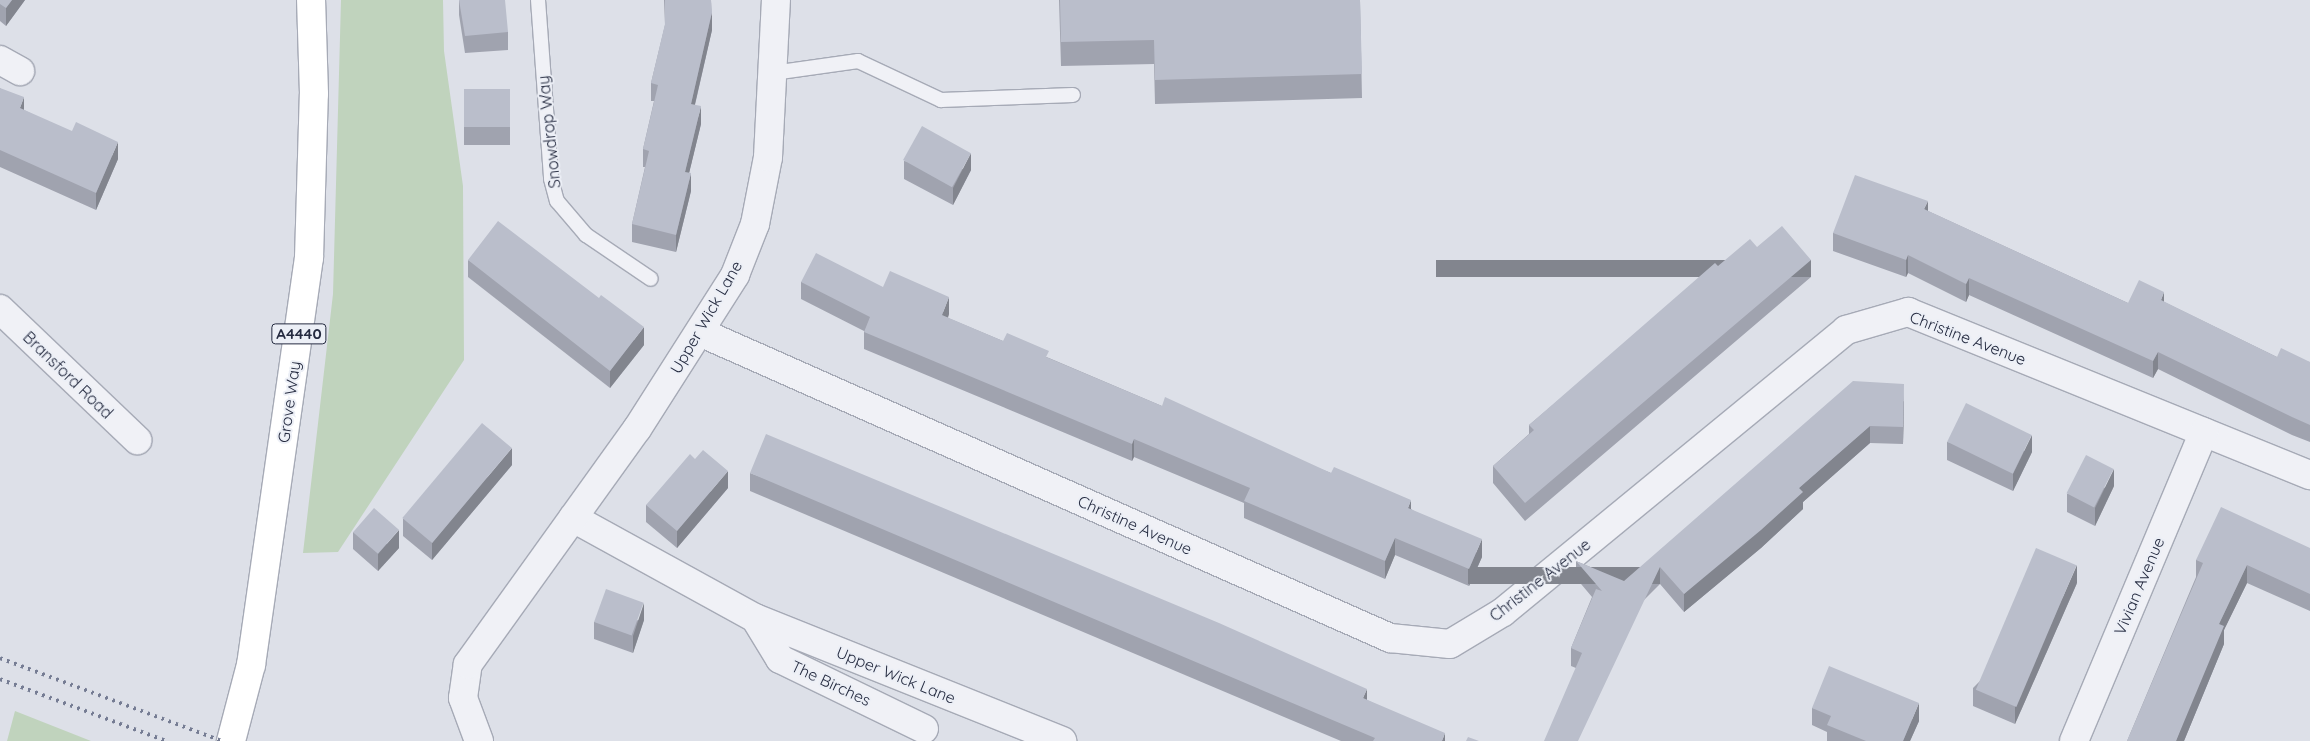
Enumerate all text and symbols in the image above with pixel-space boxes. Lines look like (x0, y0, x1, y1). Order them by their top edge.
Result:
street label: Snowdrop Way (534, 75, 564, 189)
street label: Upper Wick Lane (666, 257, 746, 377)
street label: Christine Avenue (1907, 307, 2029, 369)
road number: A4440 (270, 322, 328, 346)
street label: Bransford Road (19, 327, 117, 423)
street label: Grove Way (274, 360, 304, 444)
street label: Christine Avenue (1075, 491, 1195, 559)
street label: Vivian Avenue (2110, 534, 2168, 638)
street label: Christine Avenue (1486, 535, 1594, 625)
street label: Upper Wick Lane (834, 642, 958, 708)
street label: The Birches (788, 656, 874, 710)

